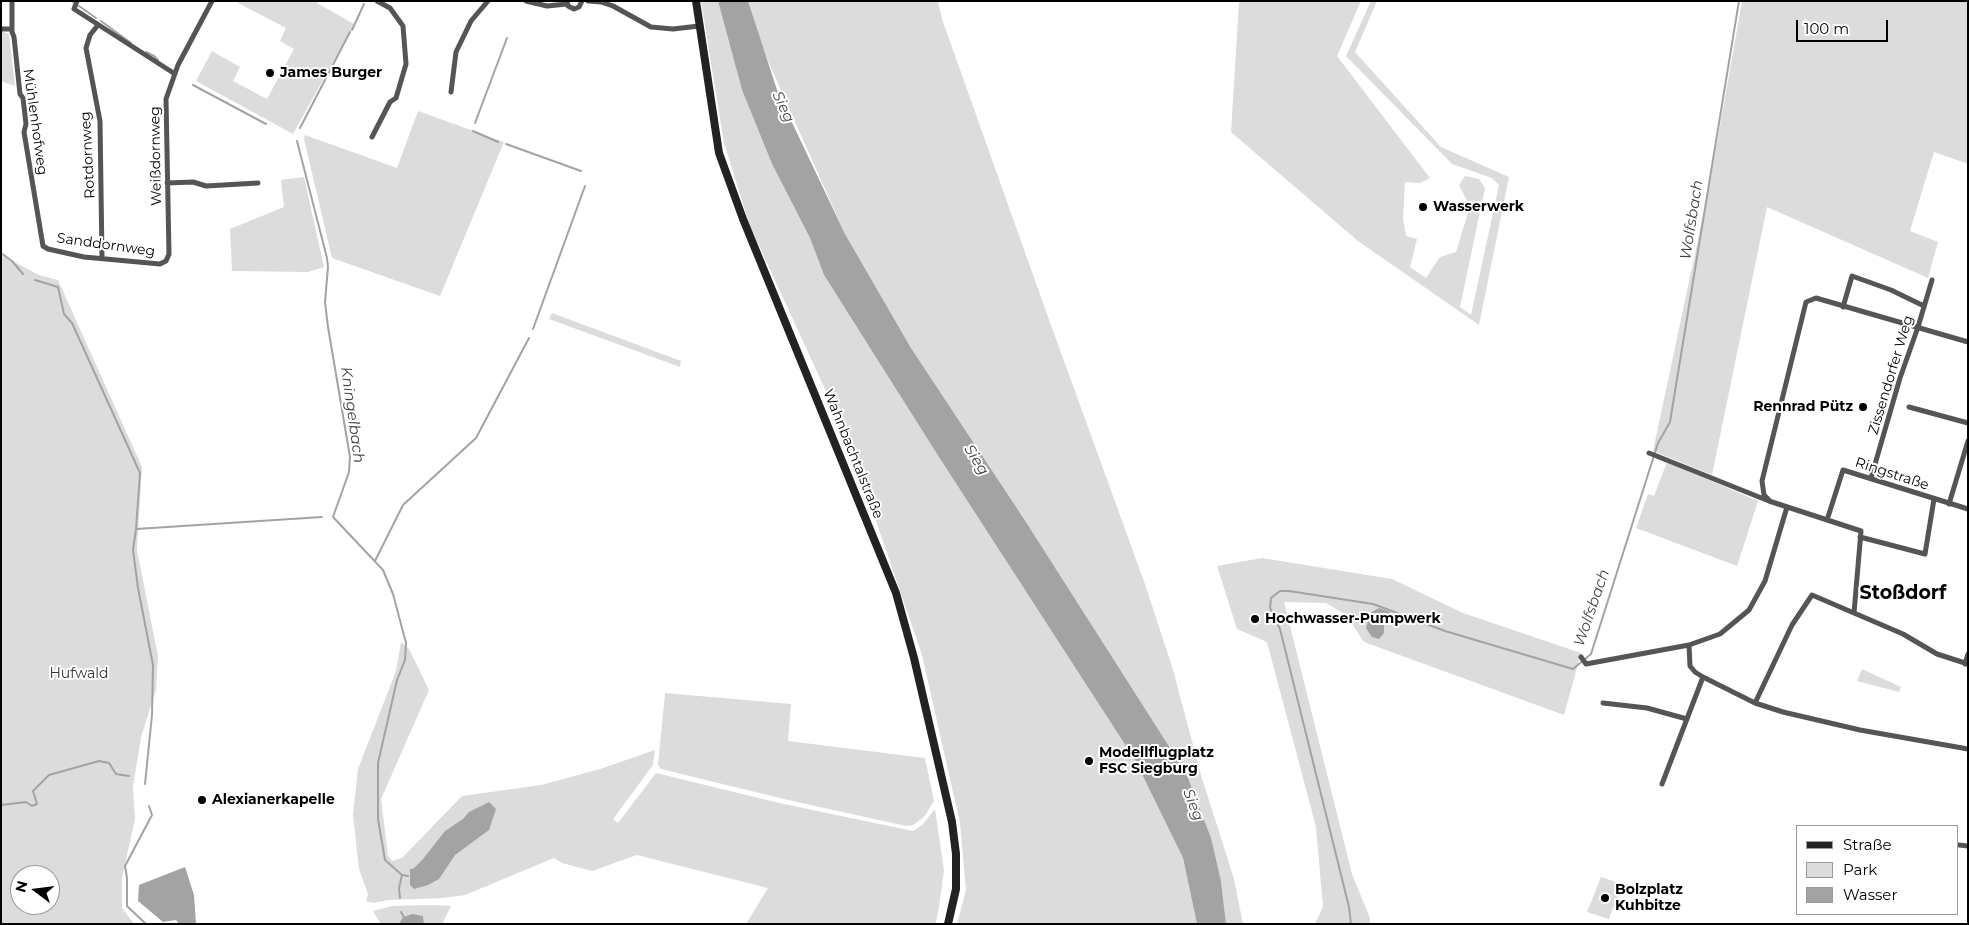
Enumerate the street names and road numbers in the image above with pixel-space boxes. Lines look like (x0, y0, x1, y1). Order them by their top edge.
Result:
street label: Mühlenhofweg (19, 68, 51, 176)
street label: Weißdornweg (147, 106, 165, 206)
street label: Rotdornweg (77, 111, 99, 199)
street label: Sanddornweg (56, 230, 156, 260)
street label: Zissendorfer Weg (1865, 313, 1917, 437)
street label: Wahnbachtalstraße (819, 387, 887, 521)
street label: Ringstraße (1853, 454, 1931, 494)

